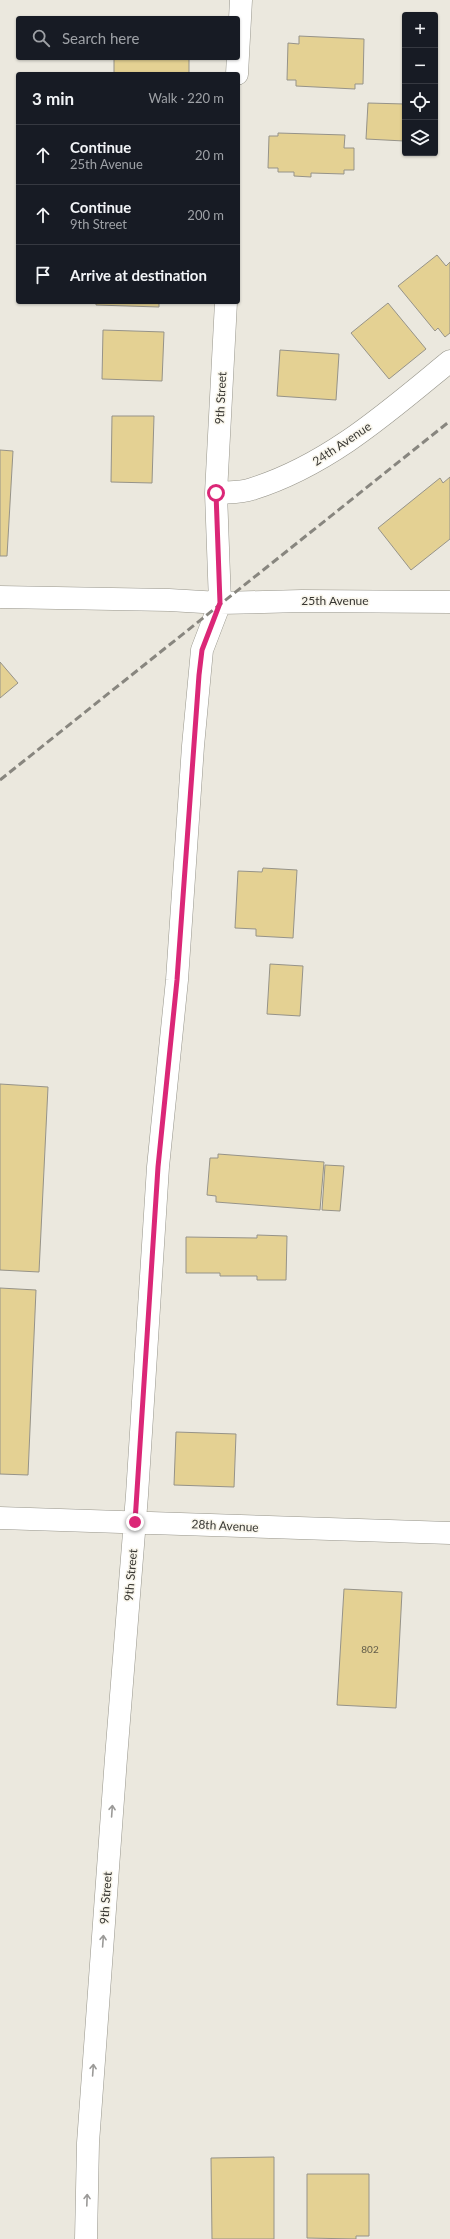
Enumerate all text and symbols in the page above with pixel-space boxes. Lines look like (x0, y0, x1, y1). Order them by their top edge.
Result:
map controls (402, 12, 438, 156)
button: + (402, 12, 438, 48)
search box (16, 16, 240, 60)
icon: search (30, 27, 52, 49)
text: Search here (62, 29, 139, 47)
button: − (402, 48, 438, 84)
button: locate (402, 84, 438, 120)
text: 3 min (32, 88, 74, 109)
text: Walk · 220 m (148, 90, 224, 106)
button: layers (402, 120, 438, 156)
text: Continue (70, 138, 131, 156)
icon: ahead (32, 144, 54, 166)
text: 20 m (195, 147, 224, 163)
text: 25th Avenue (70, 156, 143, 172)
text: Continue (70, 198, 131, 216)
icon: ahead (32, 204, 54, 226)
text: 200 m (187, 207, 224, 223)
text: 9th Street (70, 216, 127, 232)
icon: arrive (32, 264, 54, 286)
text: Arrive at destination (70, 266, 207, 284)
street label: 9th Street (212, 371, 229, 425)
street label: 24th Avenue (310, 419, 374, 469)
route start (207, 484, 225, 502)
street label: 25th Avenue (301, 593, 369, 608)
route end (126, 1513, 144, 1531)
street label: 28th Avenue (191, 1516, 259, 1535)
street label: 9th Street (121, 1547, 140, 1602)
house number: 802 (361, 1643, 379, 1655)
one-way arrow (108, 1805, 115, 1818)
street label: 9th Street (96, 1871, 115, 1925)
one-way arrow (99, 1935, 106, 1948)
one-way arrow (90, 2064, 97, 2077)
one-way arrow (83, 2194, 90, 2207)

